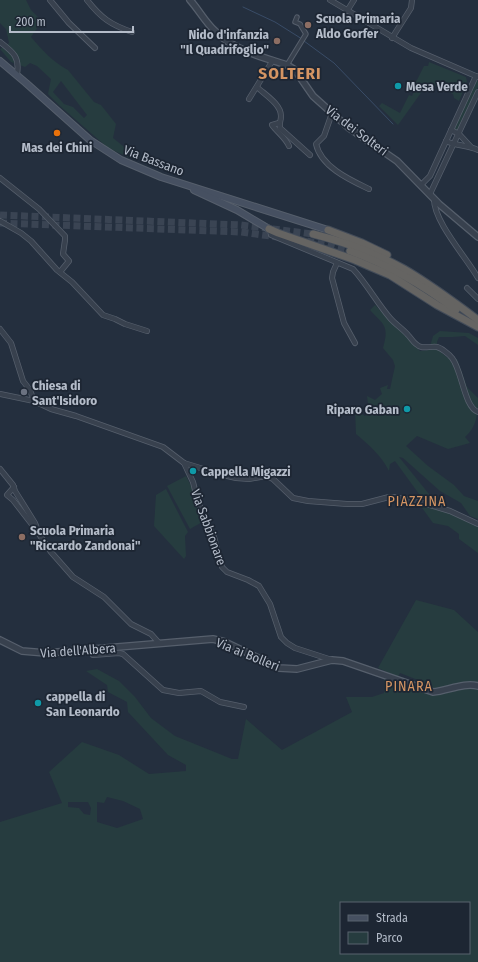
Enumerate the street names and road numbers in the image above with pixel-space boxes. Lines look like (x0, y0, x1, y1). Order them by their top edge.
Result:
street label: Via dei Solteri (323, 102, 391, 159)
street label: Via Bassano (121, 142, 186, 179)
street label: Via Sabbionare (188, 487, 229, 567)
street label: Via ai Bolleri (214, 635, 282, 674)
street label: Via dell'Albera (40, 640, 116, 661)

